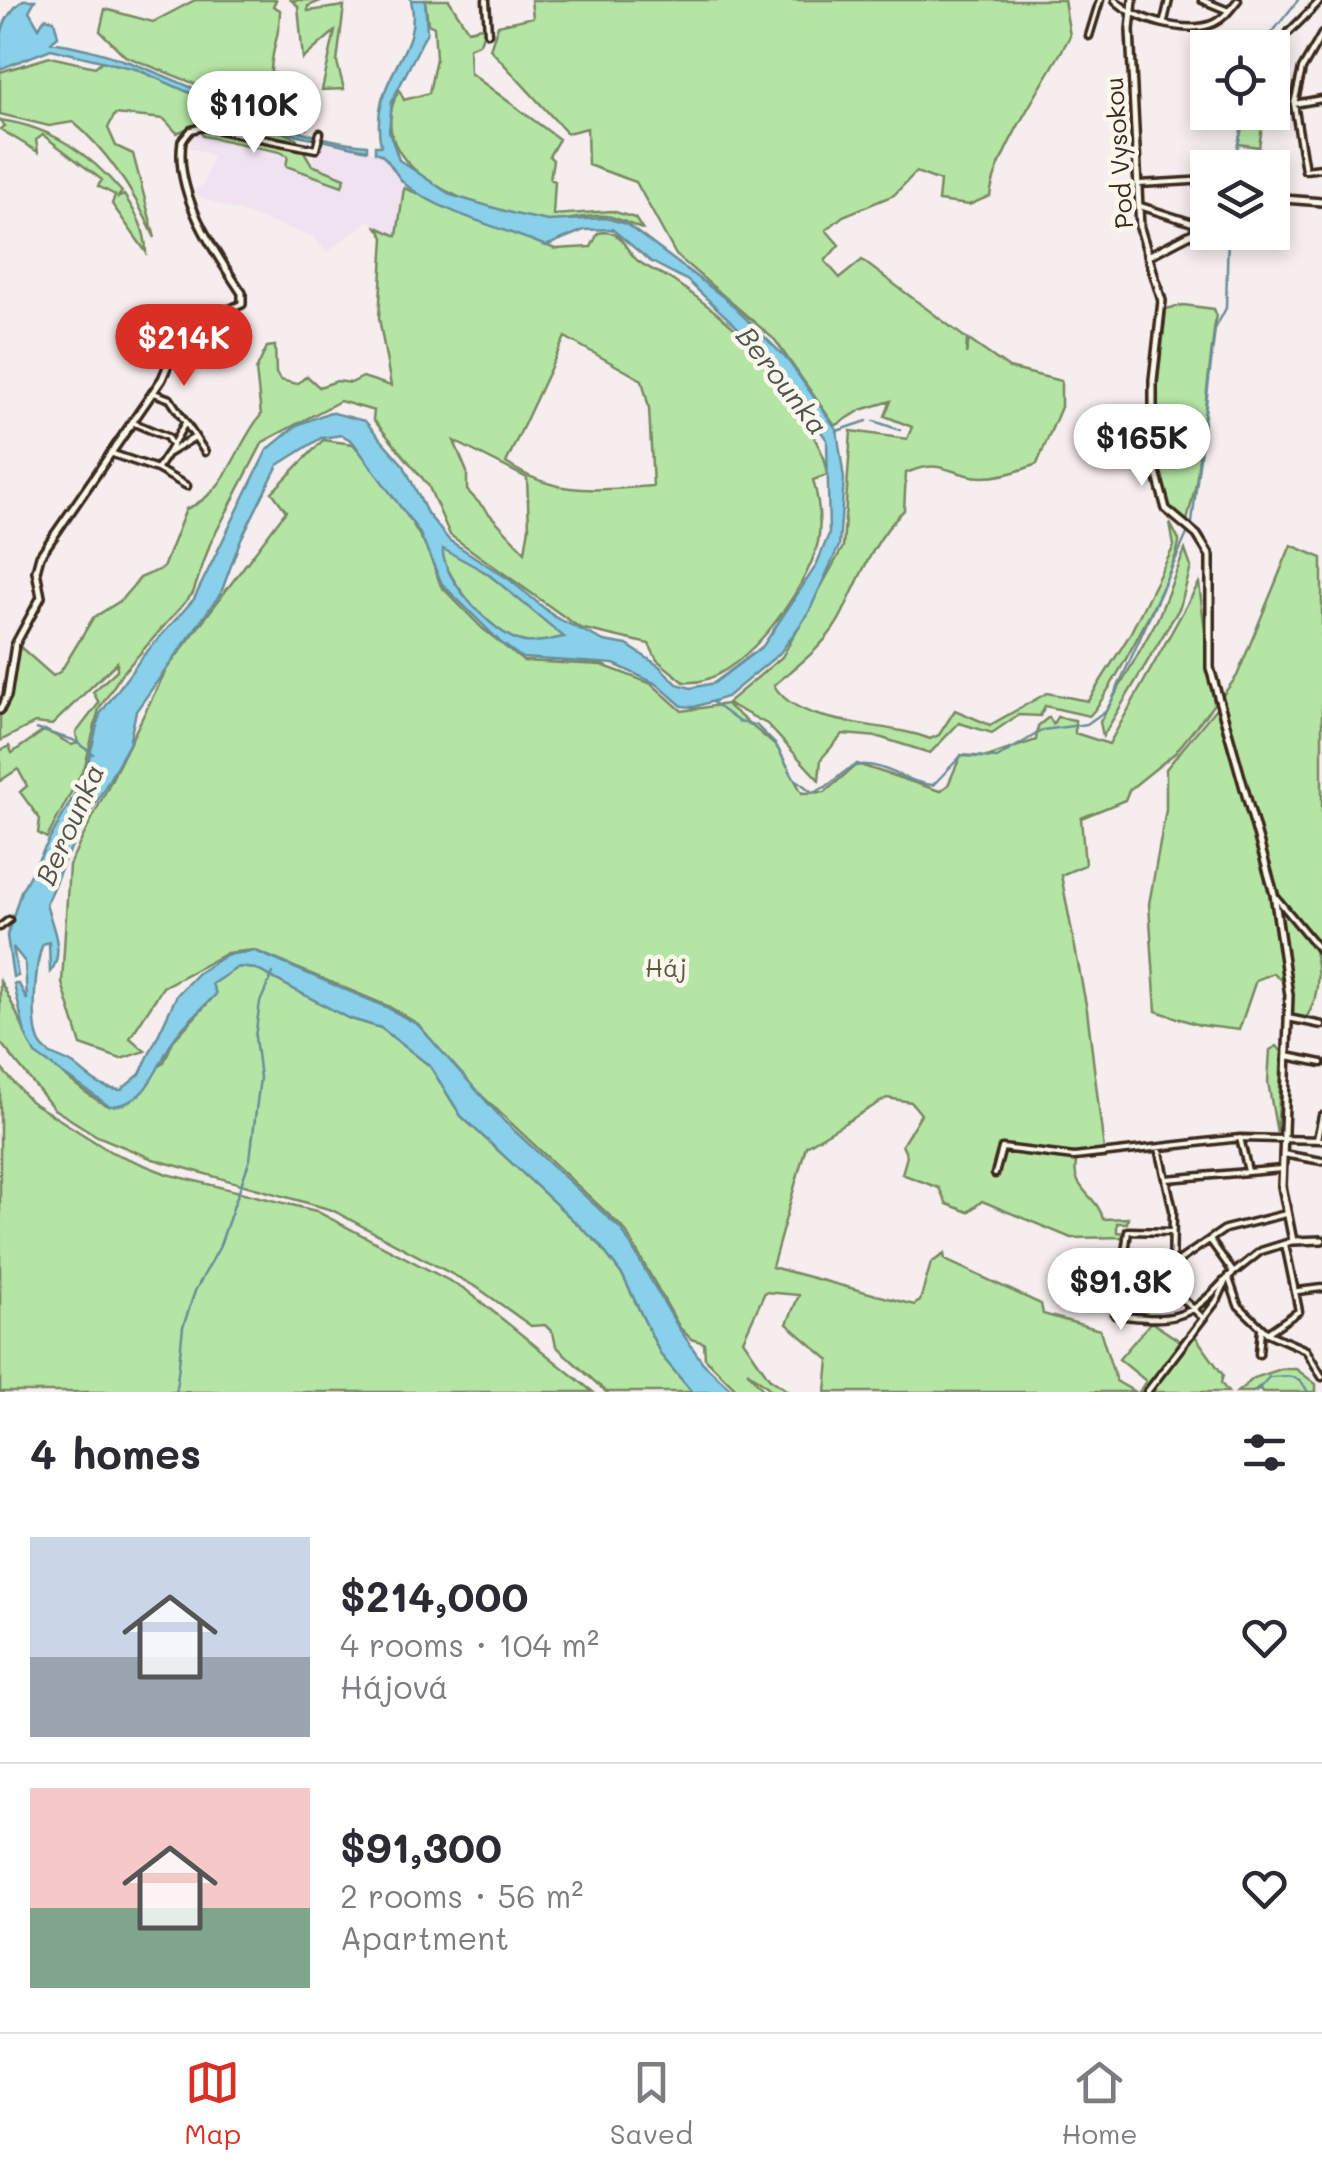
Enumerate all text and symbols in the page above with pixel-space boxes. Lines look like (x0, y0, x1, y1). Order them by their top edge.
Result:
map controls (1190, 30, 1290, 250)
button: locate (1190, 30, 1290, 130)
pin: $110K (184, 71, 324, 156)
street label: Pod Vysokou (1097, 76, 1140, 230)
text: $110K (209, 82, 299, 124)
button: layers (1190, 150, 1290, 250)
pin: $214K (114, 304, 254, 389)
text: $214K (137, 315, 231, 357)
water label: Berounka (729, 318, 837, 442)
pin: $165K (1072, 404, 1212, 489)
text: $165K (1095, 415, 1189, 457)
water label: Berounka (26, 758, 112, 890)
park label: Háj (645, 951, 687, 983)
pin: $91.3K (1040, 1248, 1202, 1333)
text: $91.3K (1069, 1259, 1173, 1301)
text: 4 homes (30, 1425, 201, 1480)
icon: filters (1237, 1425, 1292, 1480)
text: $214,000 (340, 1568, 529, 1623)
icon: home (110, 1577, 230, 1697)
icon: heart (1237, 1610, 1292, 1665)
text: 4 rooms · 104 m² (340, 1623, 599, 1665)
text: Hájová (340, 1665, 448, 1707)
text: $91,300 (340, 1819, 502, 1874)
icon: home (110, 1828, 230, 1948)
icon: heart (1237, 1861, 1292, 1916)
text: 2 rooms · 56 m² (340, 1874, 583, 1916)
text: Apartment (340, 1916, 509, 1958)
tab: Map (184, 2055, 241, 2151)
tab: Saved (610, 2055, 693, 2151)
tab: Home (1061, 2055, 1138, 2151)

